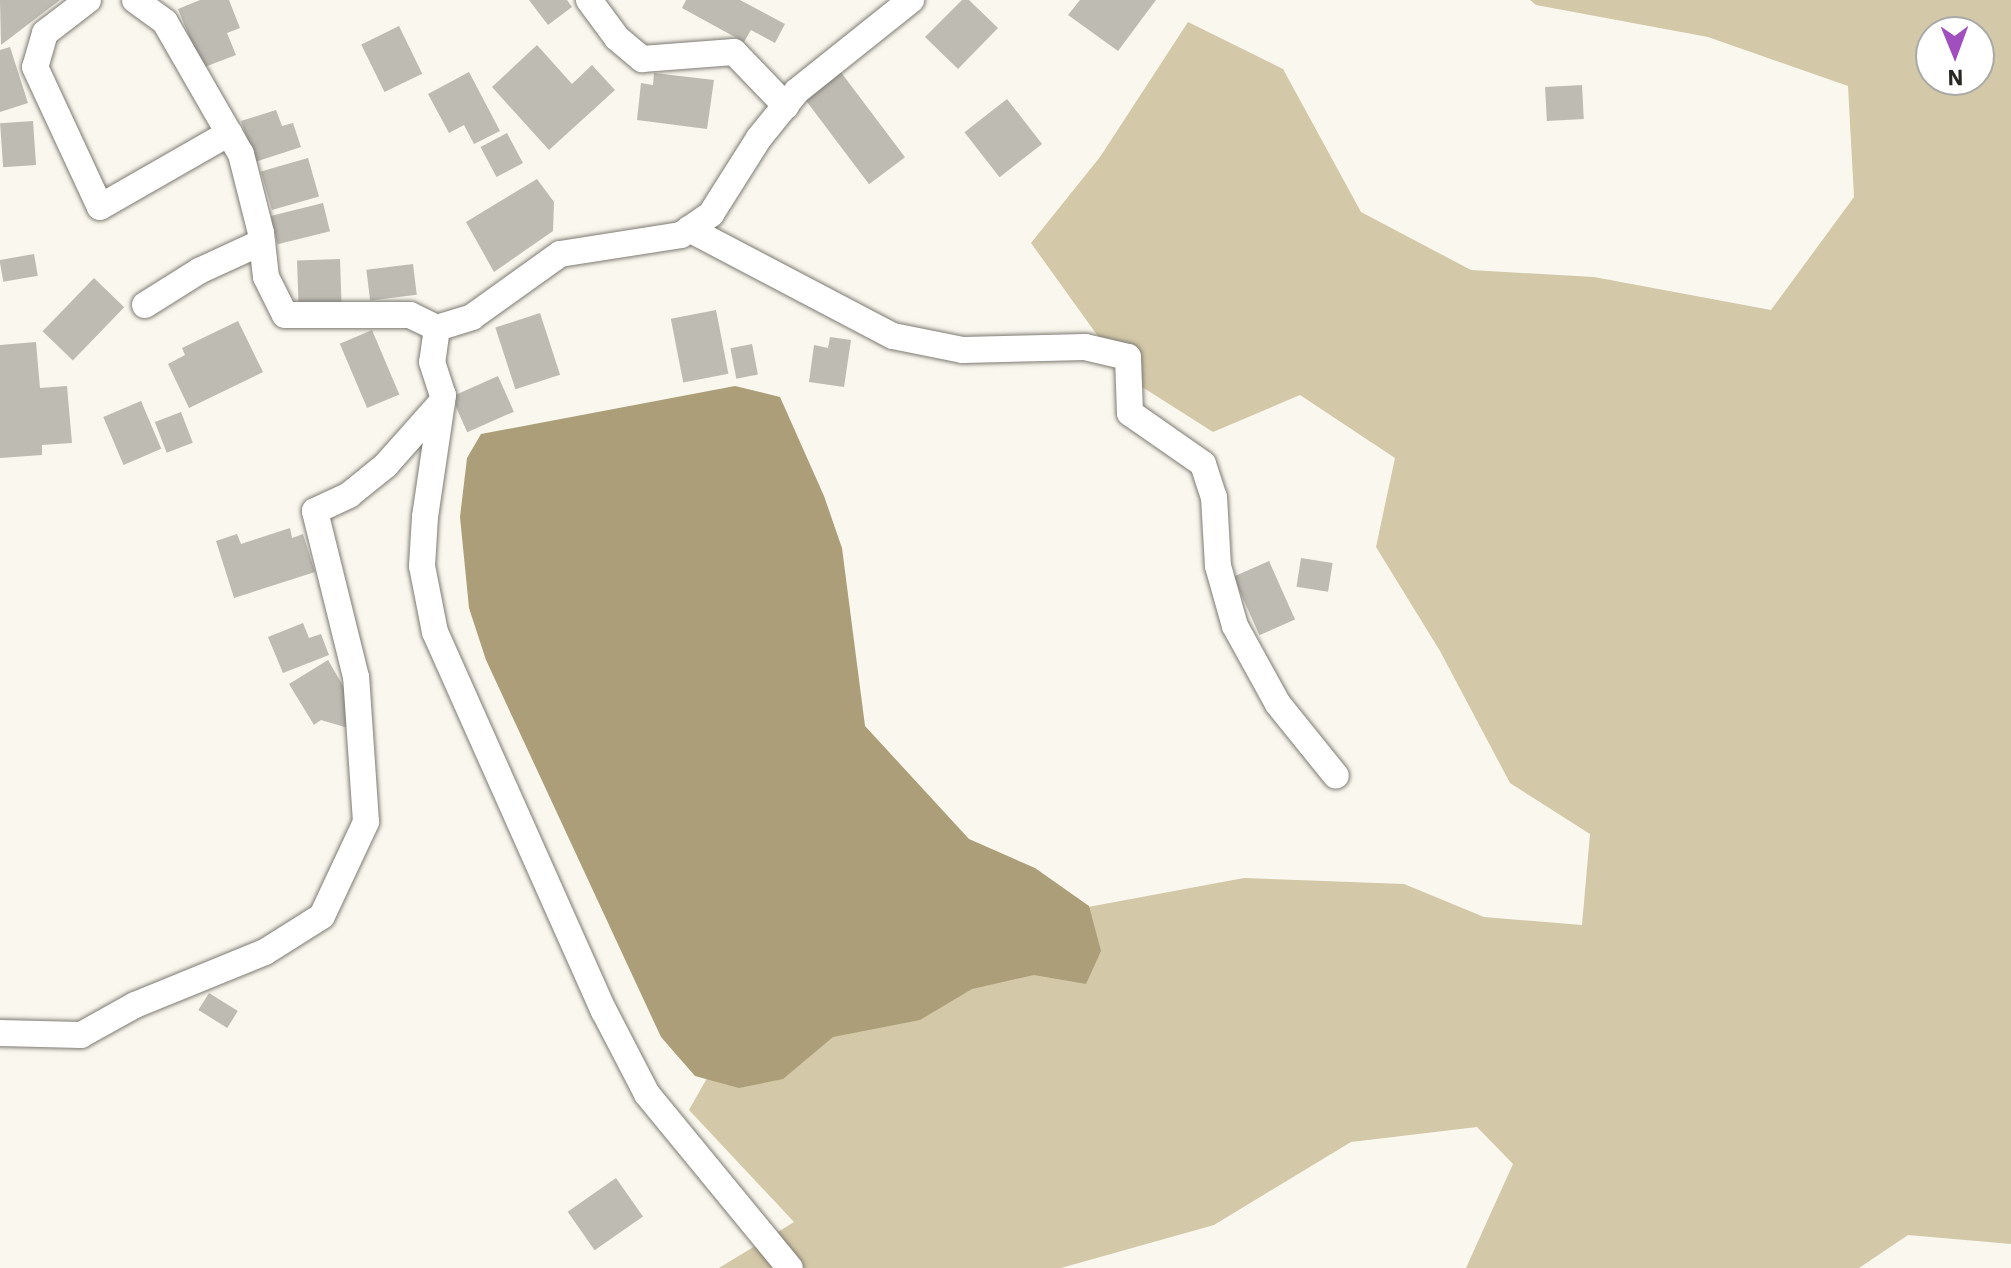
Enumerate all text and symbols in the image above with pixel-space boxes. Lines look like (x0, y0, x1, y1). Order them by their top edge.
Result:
north arrow (1915, 16, 1995, 96)
text: N (1947, 64, 1964, 93)

